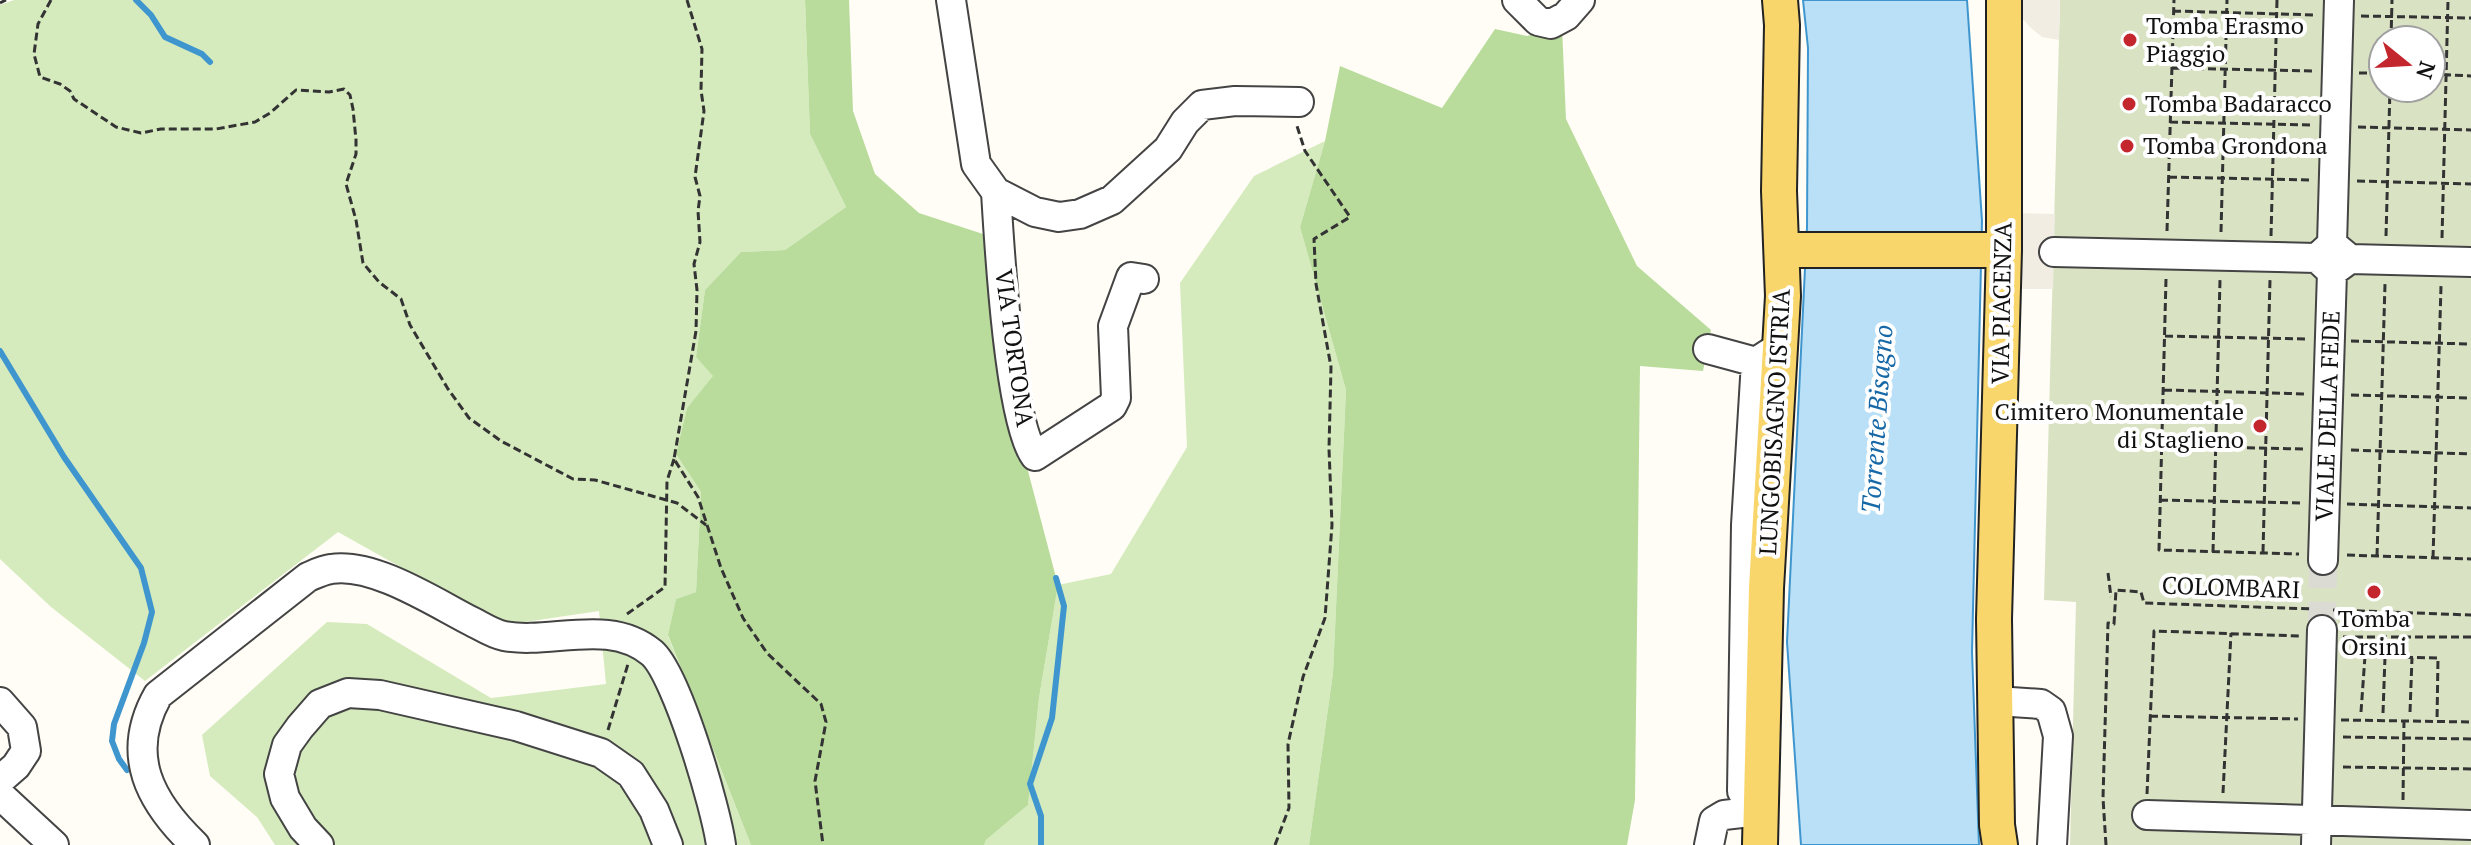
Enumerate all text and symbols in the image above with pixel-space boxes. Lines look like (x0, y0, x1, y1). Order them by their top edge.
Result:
place label: Tomba Erasmo Piaggio (2146, 9, 2304, 69)
north arrow (2367, 24, 2447, 104)
marker: Tomba Erasmo Piaggio (2121, 31, 2139, 49)
text: N (2410, 58, 2443, 83)
place label: Tomba Badaracco (2145, 87, 2332, 119)
marker: Tomba Badaracco (2120, 95, 2138, 113)
place label: Tomba Grondona (2143, 129, 2328, 161)
marker: Tomba Grondona (2118, 137, 2136, 155)
street label: VIA PIACENZA (1984, 221, 2018, 384)
street label: VIA TORTONA (988, 267, 1042, 429)
street label: LUNGOBISAGNO ISTRIA (1751, 288, 1797, 556)
street label: VIALE DELLA FEDE (2307, 310, 2347, 522)
water label: Torrente Bisagno (1852, 323, 1900, 515)
place label: Cimitero Monumentale di Staglieno (1995, 395, 2244, 455)
marker: Cimitero Monumentale di Staglieno (2251, 417, 2269, 435)
street label: COLOMBARI (2161, 569, 2301, 605)
marker: Tomba Orsini (2365, 583, 2383, 601)
place label: Tomba Orsini (2338, 602, 2410, 662)

